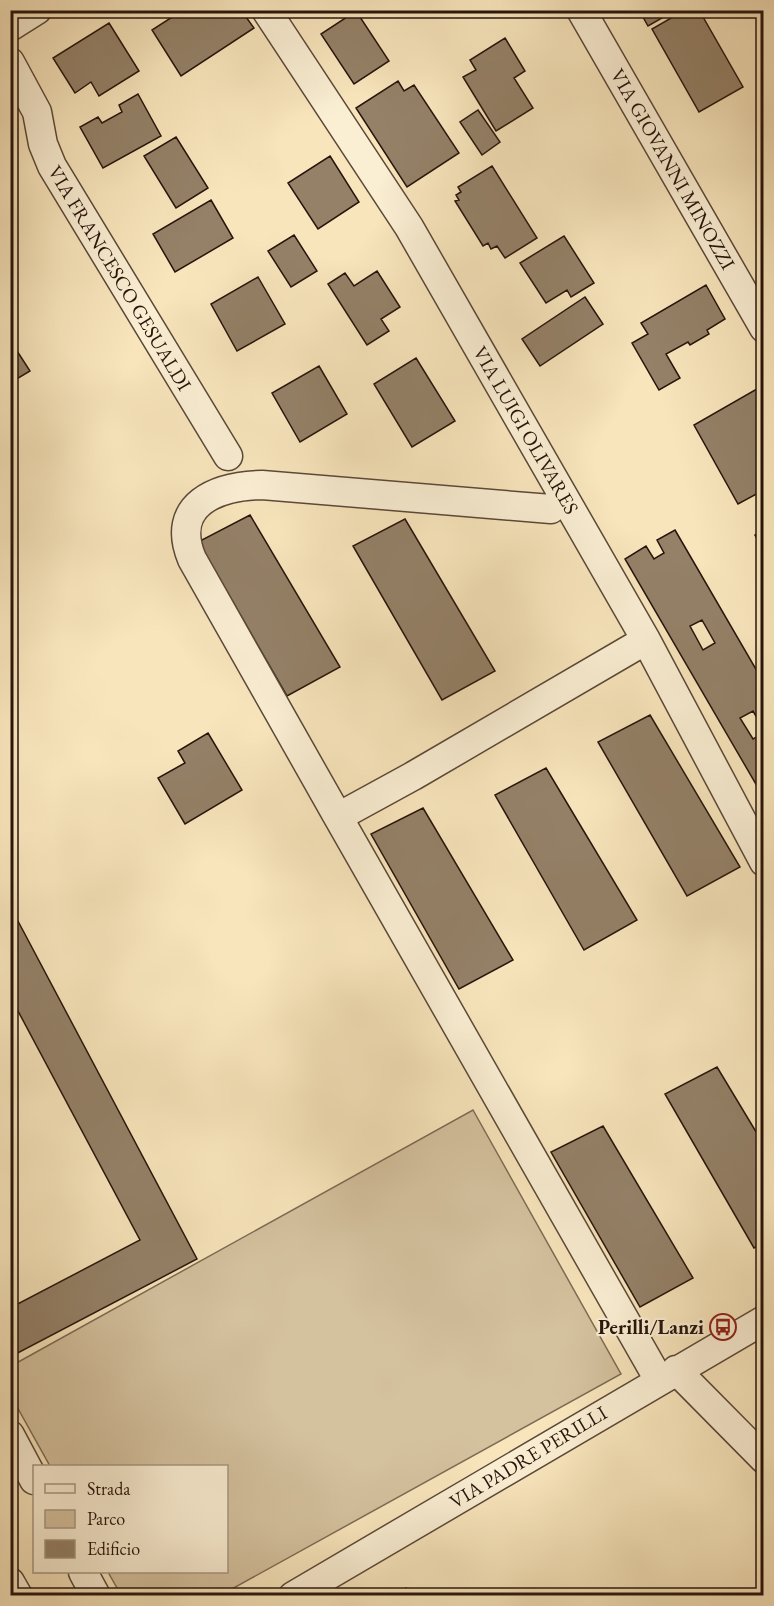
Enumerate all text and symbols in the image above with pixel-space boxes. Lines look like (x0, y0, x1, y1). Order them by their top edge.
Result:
street label: VIA GIOVANNI MINOZZI (605, 64, 741, 274)
street label: VIA FRANCESCO GESUALDI (42, 160, 198, 396)
street label: VIA LUIGI OLIVARES (467, 341, 585, 519)
bus stop icon: Perilli/Lanzi (708, 1312, 738, 1342)
place label: Perilli/Lanzi (598, 1314, 704, 1340)
street label: VIA PADRE PERILLI (444, 1400, 612, 1514)
legend (33, 1465, 228, 1573)
text: Strada (87, 1477, 131, 1500)
text: Parco (87, 1507, 125, 1530)
text: Edificio (87, 1537, 140, 1560)

